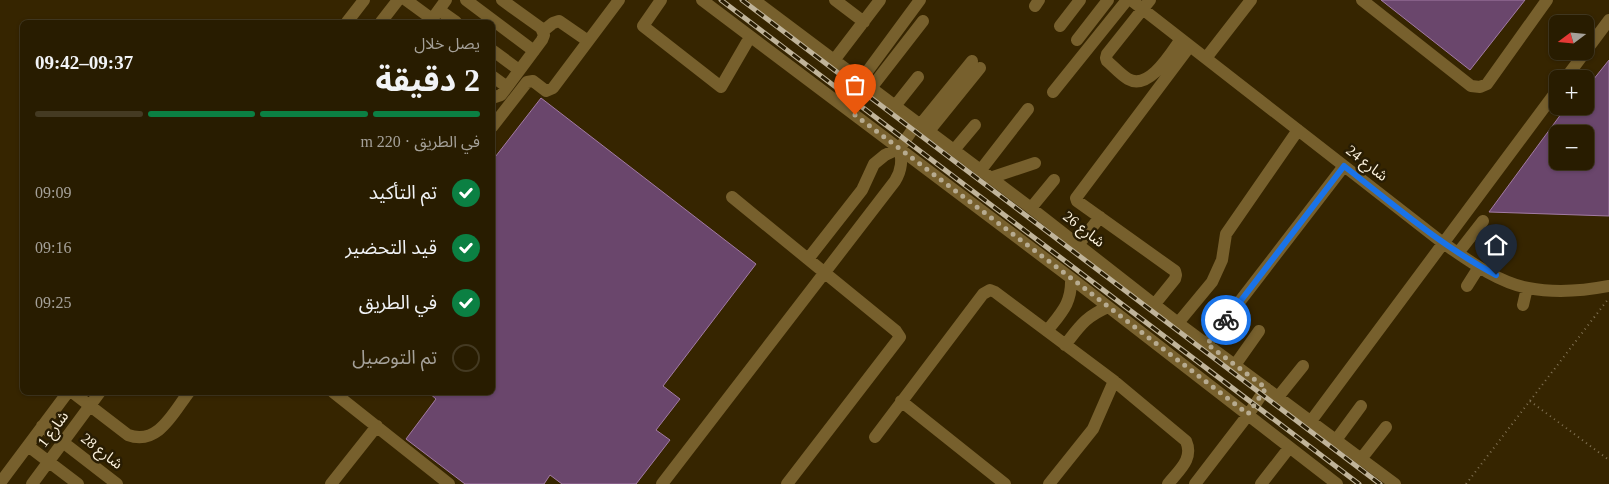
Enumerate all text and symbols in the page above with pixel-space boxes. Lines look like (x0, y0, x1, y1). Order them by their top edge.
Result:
north arrow (1549, 15, 1594, 60)
map controls (1549, 15, 1594, 170)
text: يصل خلال (414, 35, 480, 52)
text: 09:37–09:42 (35, 52, 133, 73)
text: 2 دقيقة (375, 62, 480, 98)
pin (834, 64, 876, 115)
button: + (1549, 70, 1594, 115)
icon: bag (841, 71, 869, 99)
button: − (1549, 125, 1594, 170)
text: في الطريق · 220 m (360, 133, 480, 150)
street label: شارع 24 (1341, 142, 1391, 187)
icon: check (452, 179, 480, 207)
text: تم التأكيد (369, 182, 437, 203)
text: 09:09 (35, 184, 71, 201)
street label: شارع 26 (1058, 208, 1108, 253)
pin (1475, 224, 1517, 275)
icon: home (1482, 231, 1510, 259)
icon: check (452, 234, 480, 262)
text: قيد التحضير (345, 237, 437, 258)
text: 09:16 (35, 239, 71, 256)
icon: check (452, 289, 480, 317)
text: في الطريق (359, 292, 437, 313)
text: 09:25 (35, 294, 71, 311)
courier (1201, 295, 1251, 345)
icon: bike (1212, 306, 1240, 334)
text: تم التوصيل (352, 347, 437, 368)
street label: شارع 1 (34, 408, 75, 452)
street label: شارع 28 (76, 430, 126, 475)

